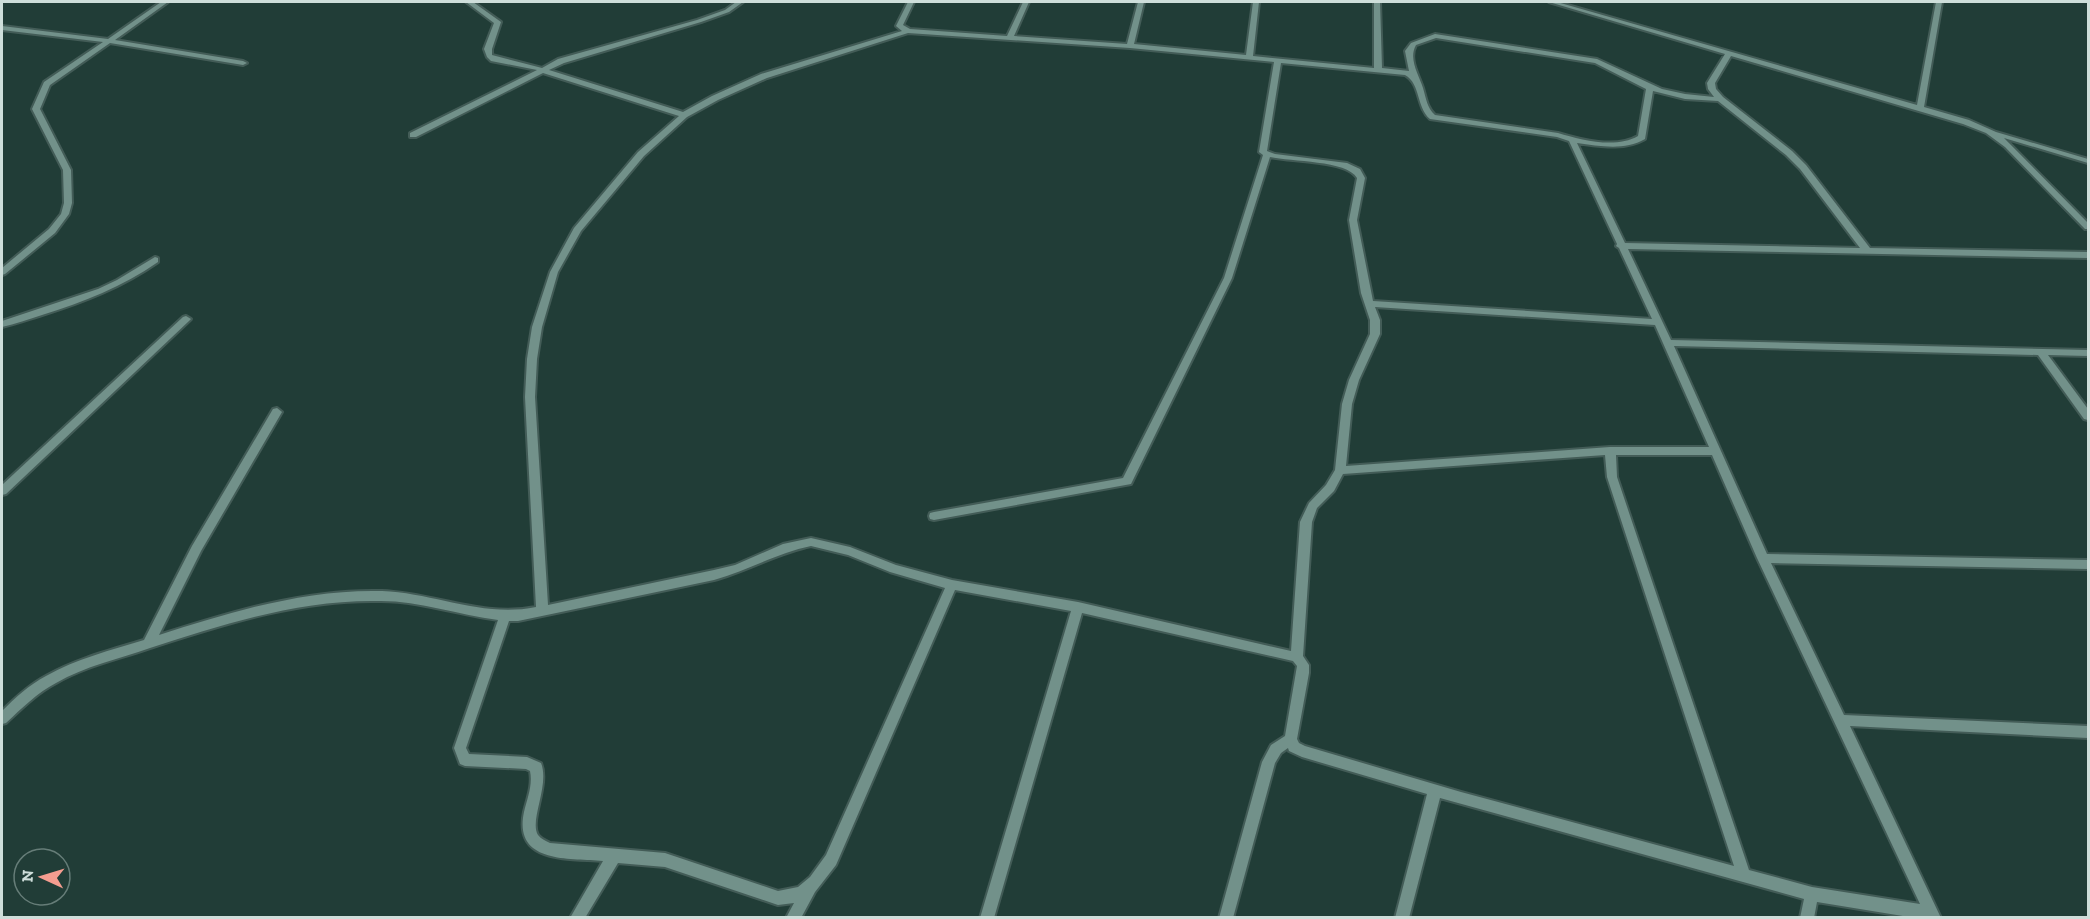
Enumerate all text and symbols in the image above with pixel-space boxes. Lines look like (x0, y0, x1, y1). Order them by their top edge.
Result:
north arrow (12, 847, 72, 907)
text: N (18, 869, 37, 883)

